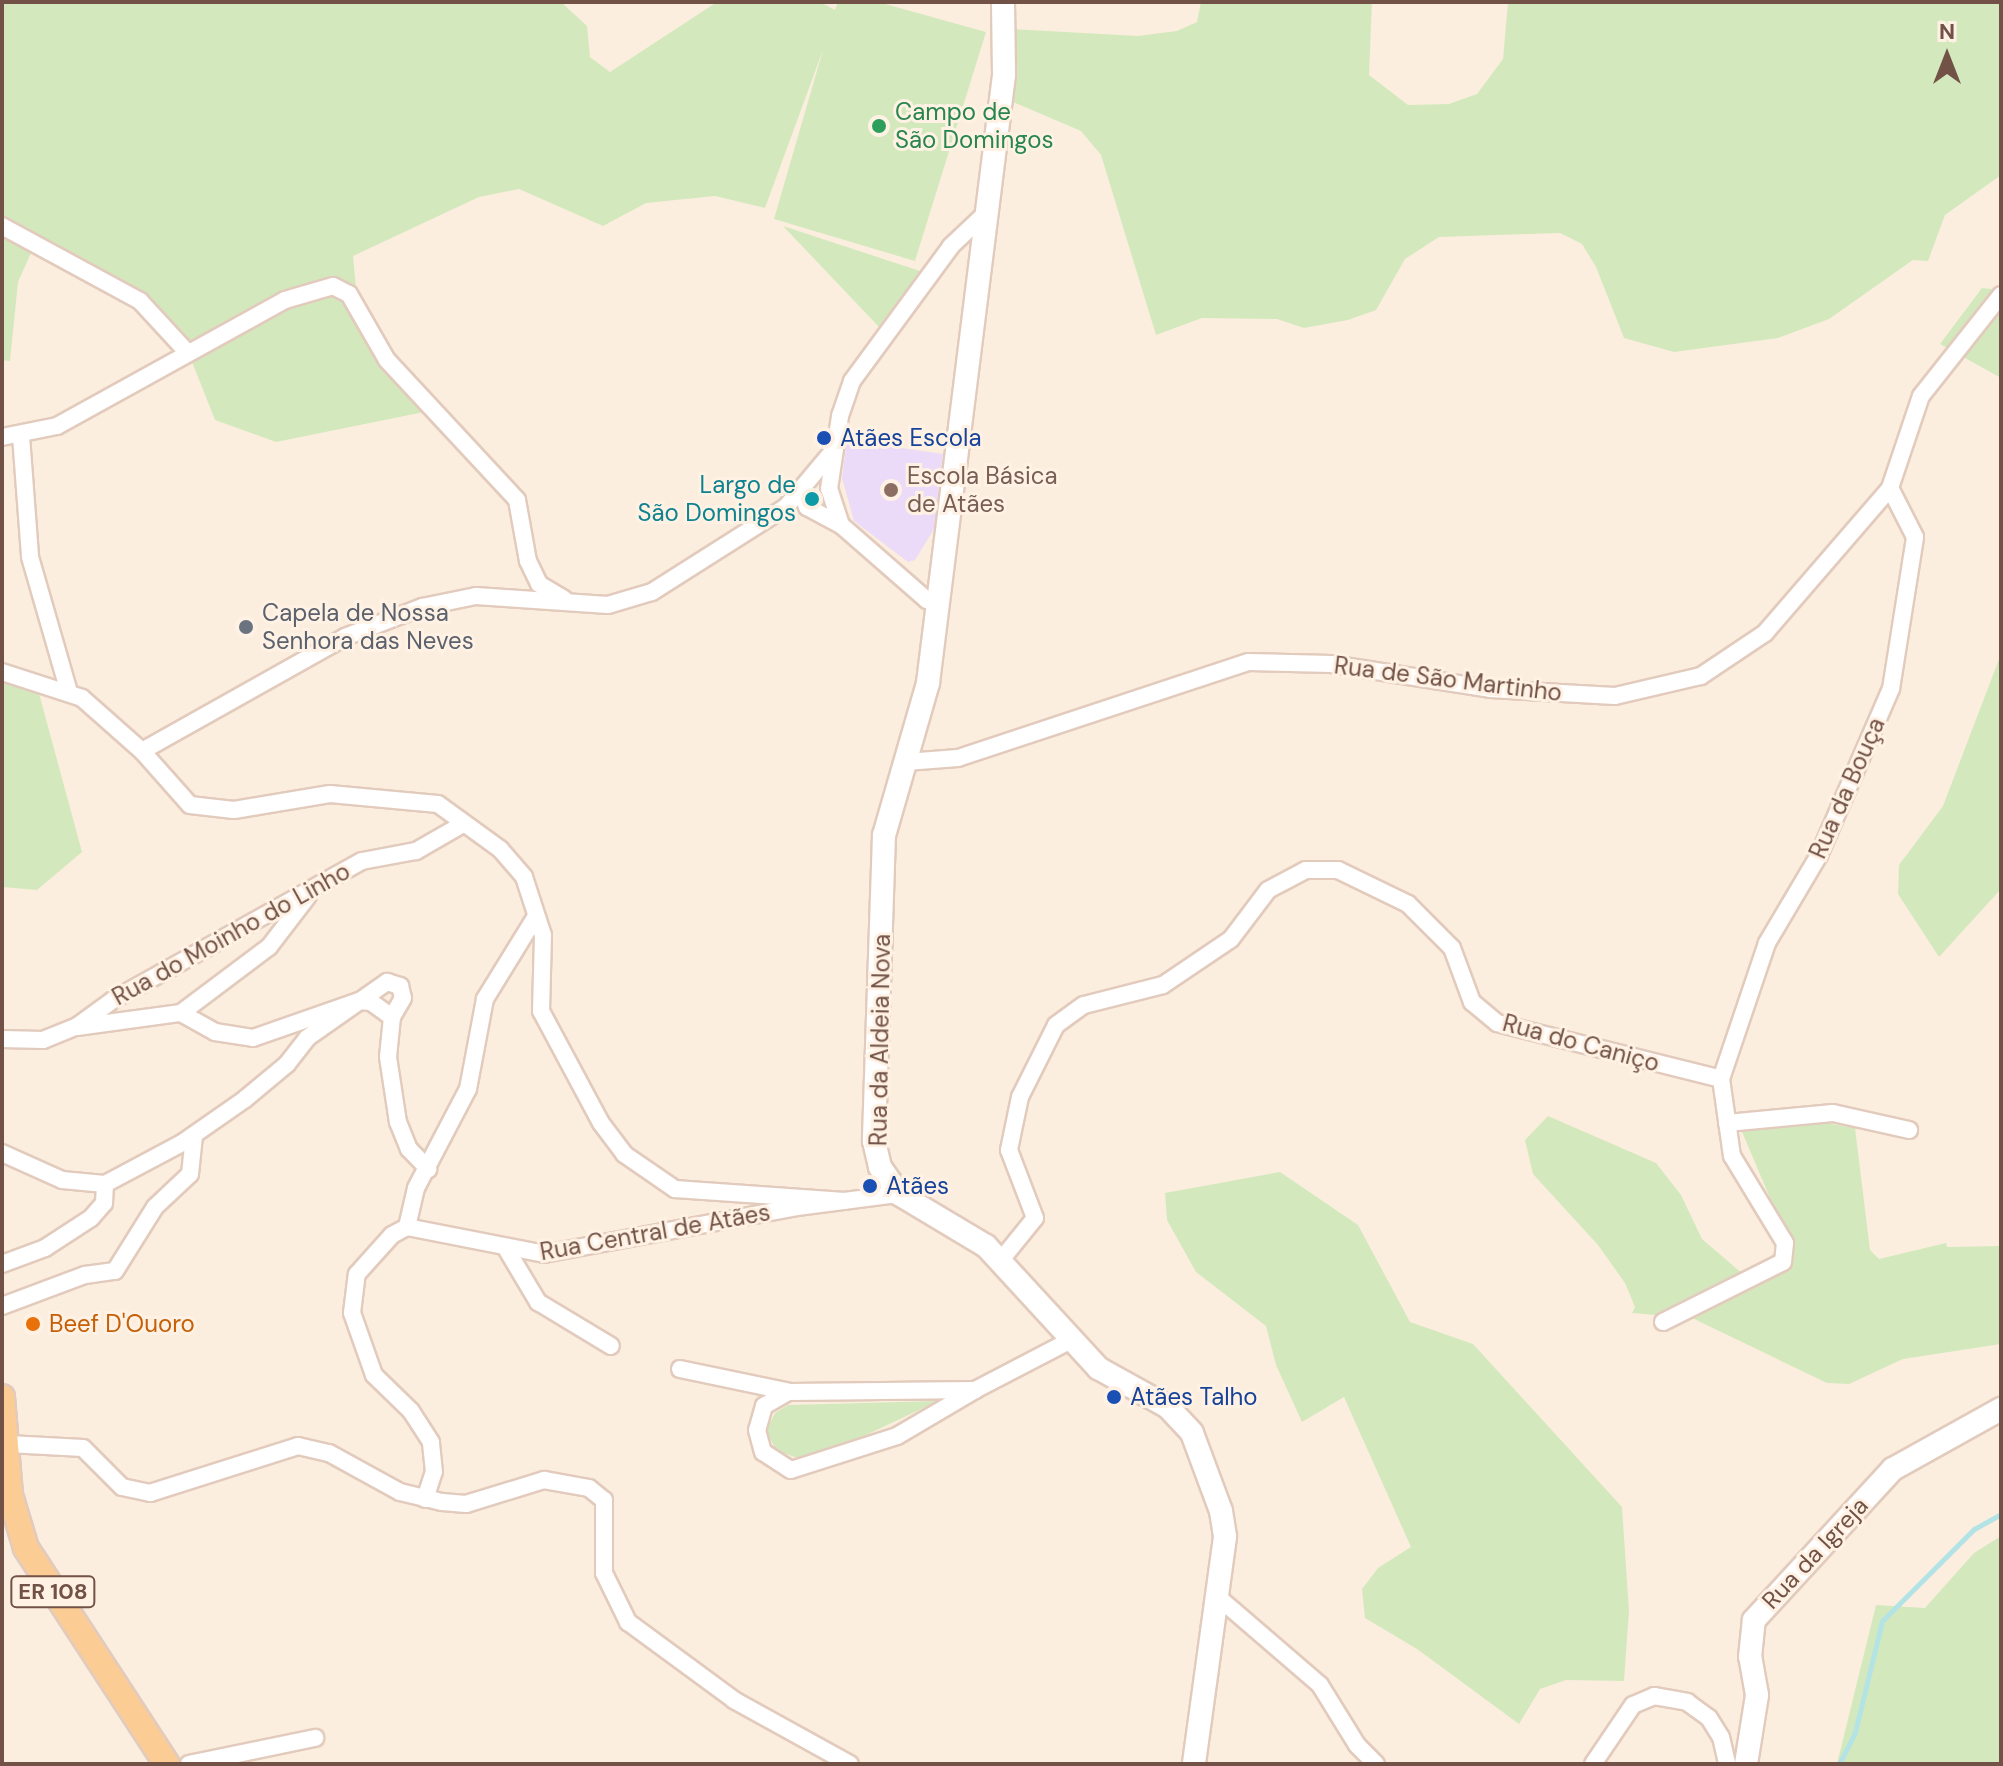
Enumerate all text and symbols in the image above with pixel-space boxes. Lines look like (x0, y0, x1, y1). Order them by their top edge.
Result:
north arrow (1907, 16, 1987, 96)
text: N (1939, 17, 1955, 46)
place label: Campo de São Domingos (895, 98, 1053, 154)
marker: Campo de São Domingos (870, 117, 888, 135)
place label: Atães Escola (840, 424, 981, 452)
marker: Atães Escola (815, 429, 833, 447)
place label: Escola Básica de Atães (907, 462, 1057, 518)
place label: Largo de São Domingos (638, 471, 796, 527)
marker: Escola Básica de Atães (882, 481, 900, 499)
marker: Largo de São Domingos (803, 490, 821, 508)
place label: Capela de Nossa Senhora das Neves (262, 599, 474, 655)
marker: Capela de Nossa Senhora das Neves (237, 618, 255, 636)
street label: Rua de São Martinho (1332, 651, 1564, 707)
street label: Rua da Bouça (1803, 713, 1891, 863)
street label: Rua do Moinho do Linho (107, 857, 355, 1011)
street label: Rua da Aldeia Nova (864, 934, 896, 1146)
street label: Rua do Caniço (1500, 1008, 1662, 1078)
place label: Atães (886, 1172, 949, 1200)
marker: Atães (861, 1177, 879, 1195)
street label: Rua Central de Atães (538, 1198, 772, 1266)
place label: Beef D'Ouoro (49, 1310, 195, 1338)
marker: Beef D'Ouoro (24, 1315, 42, 1333)
place label: Atães Talho (1130, 1383, 1258, 1411)
marker: Atães Talho (1105, 1388, 1123, 1406)
street label: Rua da Igreja (1756, 1491, 1874, 1615)
road number: ER 108 (9, 1574, 97, 1610)

